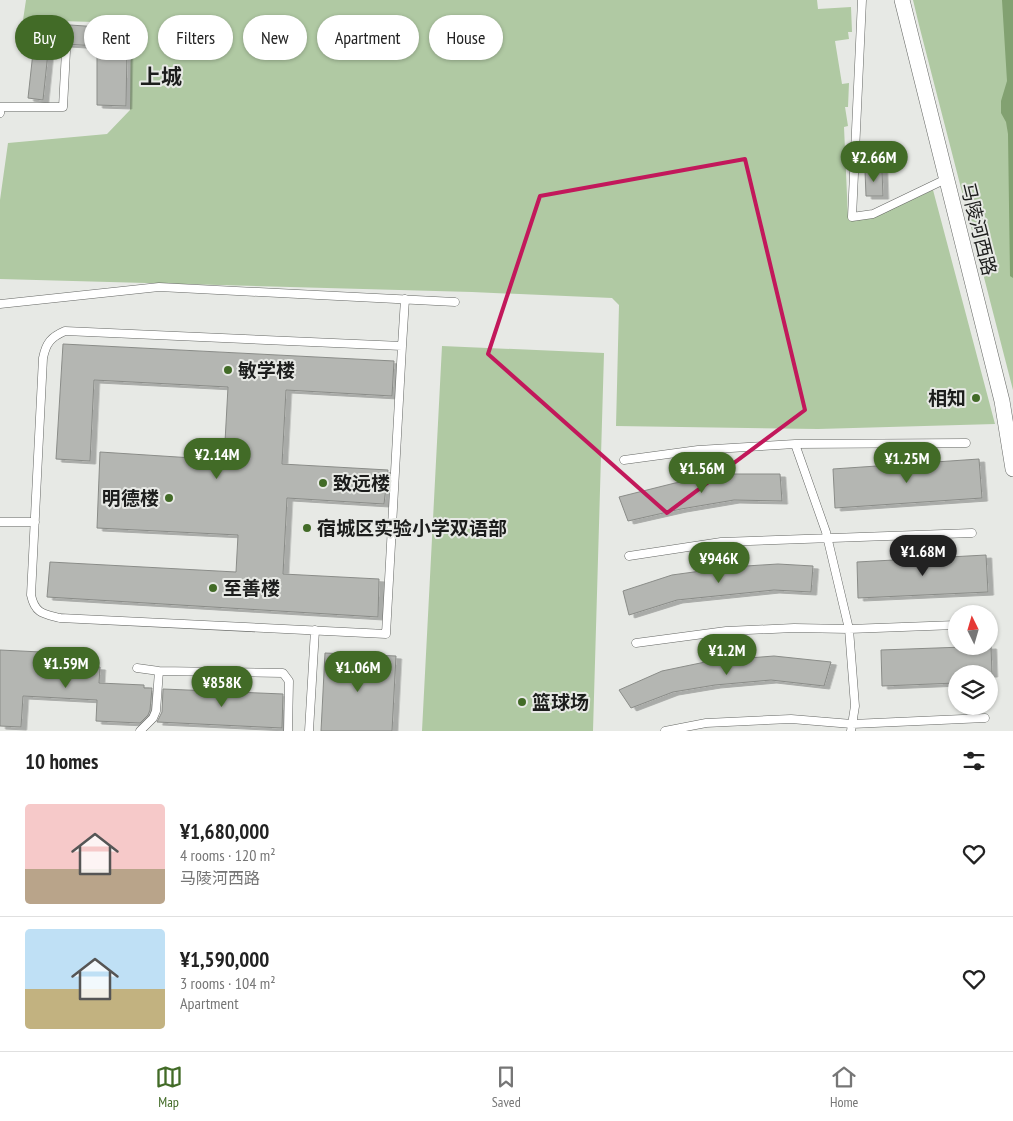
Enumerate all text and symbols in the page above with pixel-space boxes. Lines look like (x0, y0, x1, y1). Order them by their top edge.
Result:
chip: Buy (15, 15, 74, 60)
chip: Rent (84, 15, 148, 60)
chip: Filters (158, 15, 233, 60)
chip: New (243, 15, 307, 60)
chip: Apartment (317, 15, 419, 60)
chip: House (429, 15, 503, 60)
district label: 上城 (140, 63, 182, 90)
pin: ¥2.66M (833, 140, 915, 183)
text: ¥2.66M (852, 147, 896, 167)
street label: 马陵河西路 (956, 180, 1002, 278)
place label: 敏学楼 (238, 358, 295, 382)
marker: 敏学楼 (222, 364, 234, 376)
place label: 相知 (928, 386, 966, 410)
marker: 相知 (970, 392, 982, 404)
pin: ¥2.14M (176, 438, 258, 480)
pin: ¥1.25M (866, 442, 948, 484)
text: ¥2.14M (195, 444, 239, 464)
text: ¥1.25M (885, 448, 929, 468)
pin: ¥1.56M (661, 452, 743, 494)
text: ¥1.56M (680, 458, 724, 478)
place label: 致远楼 (333, 471, 390, 495)
marker: 致远楼 (317, 477, 329, 489)
place label: 明德楼 (102, 486, 159, 510)
marker: 明德楼 (163, 492, 175, 504)
place label: 宿城区实验小学双语部 (317, 516, 507, 540)
marker: 宿城区实验小学双语部 (301, 522, 313, 534)
pin: ¥1.68M (882, 534, 964, 577)
text: ¥1.68M (901, 541, 945, 561)
pin: ¥946K (684, 542, 754, 584)
text: ¥946K (700, 548, 738, 568)
place label: 至善楼 (223, 576, 280, 600)
marker: 至善楼 (207, 582, 219, 594)
north arrow (948, 605, 998, 655)
map controls (948, 605, 998, 715)
pin: ¥1.2M (692, 634, 762, 676)
text: ¥1.2M (709, 640, 745, 660)
pin: ¥1.59M (25, 646, 107, 689)
pin: ¥1.06M (317, 650, 399, 693)
text: ¥1.59M (44, 653, 88, 673)
text: ¥1.06M (336, 657, 380, 677)
button: layers (948, 665, 998, 715)
pin: ¥858K (187, 666, 257, 708)
text: ¥858K (203, 672, 241, 692)
place label: 篮球场 (532, 690, 589, 714)
marker: 篮球场 (516, 696, 528, 708)
icon: filters (960, 747, 988, 775)
text: 10 homes (25, 748, 98, 775)
text: ¥1,680,000 (180, 818, 269, 845)
icon: home (65, 824, 125, 884)
icon: heart (960, 840, 988, 868)
text: 4 rooms · 120 m² (180, 845, 276, 865)
text: 马陵河西路 (180, 868, 260, 888)
text: ¥1,590,000 (180, 946, 269, 973)
icon: home (65, 949, 125, 1009)
icon: heart (960, 965, 988, 993)
text: 3 rooms · 104 m² (180, 973, 276, 993)
text: Apartment (180, 993, 239, 1013)
tab: Map (155, 1063, 183, 1111)
tab: Saved (492, 1063, 521, 1111)
tab: Home (830, 1063, 858, 1111)

